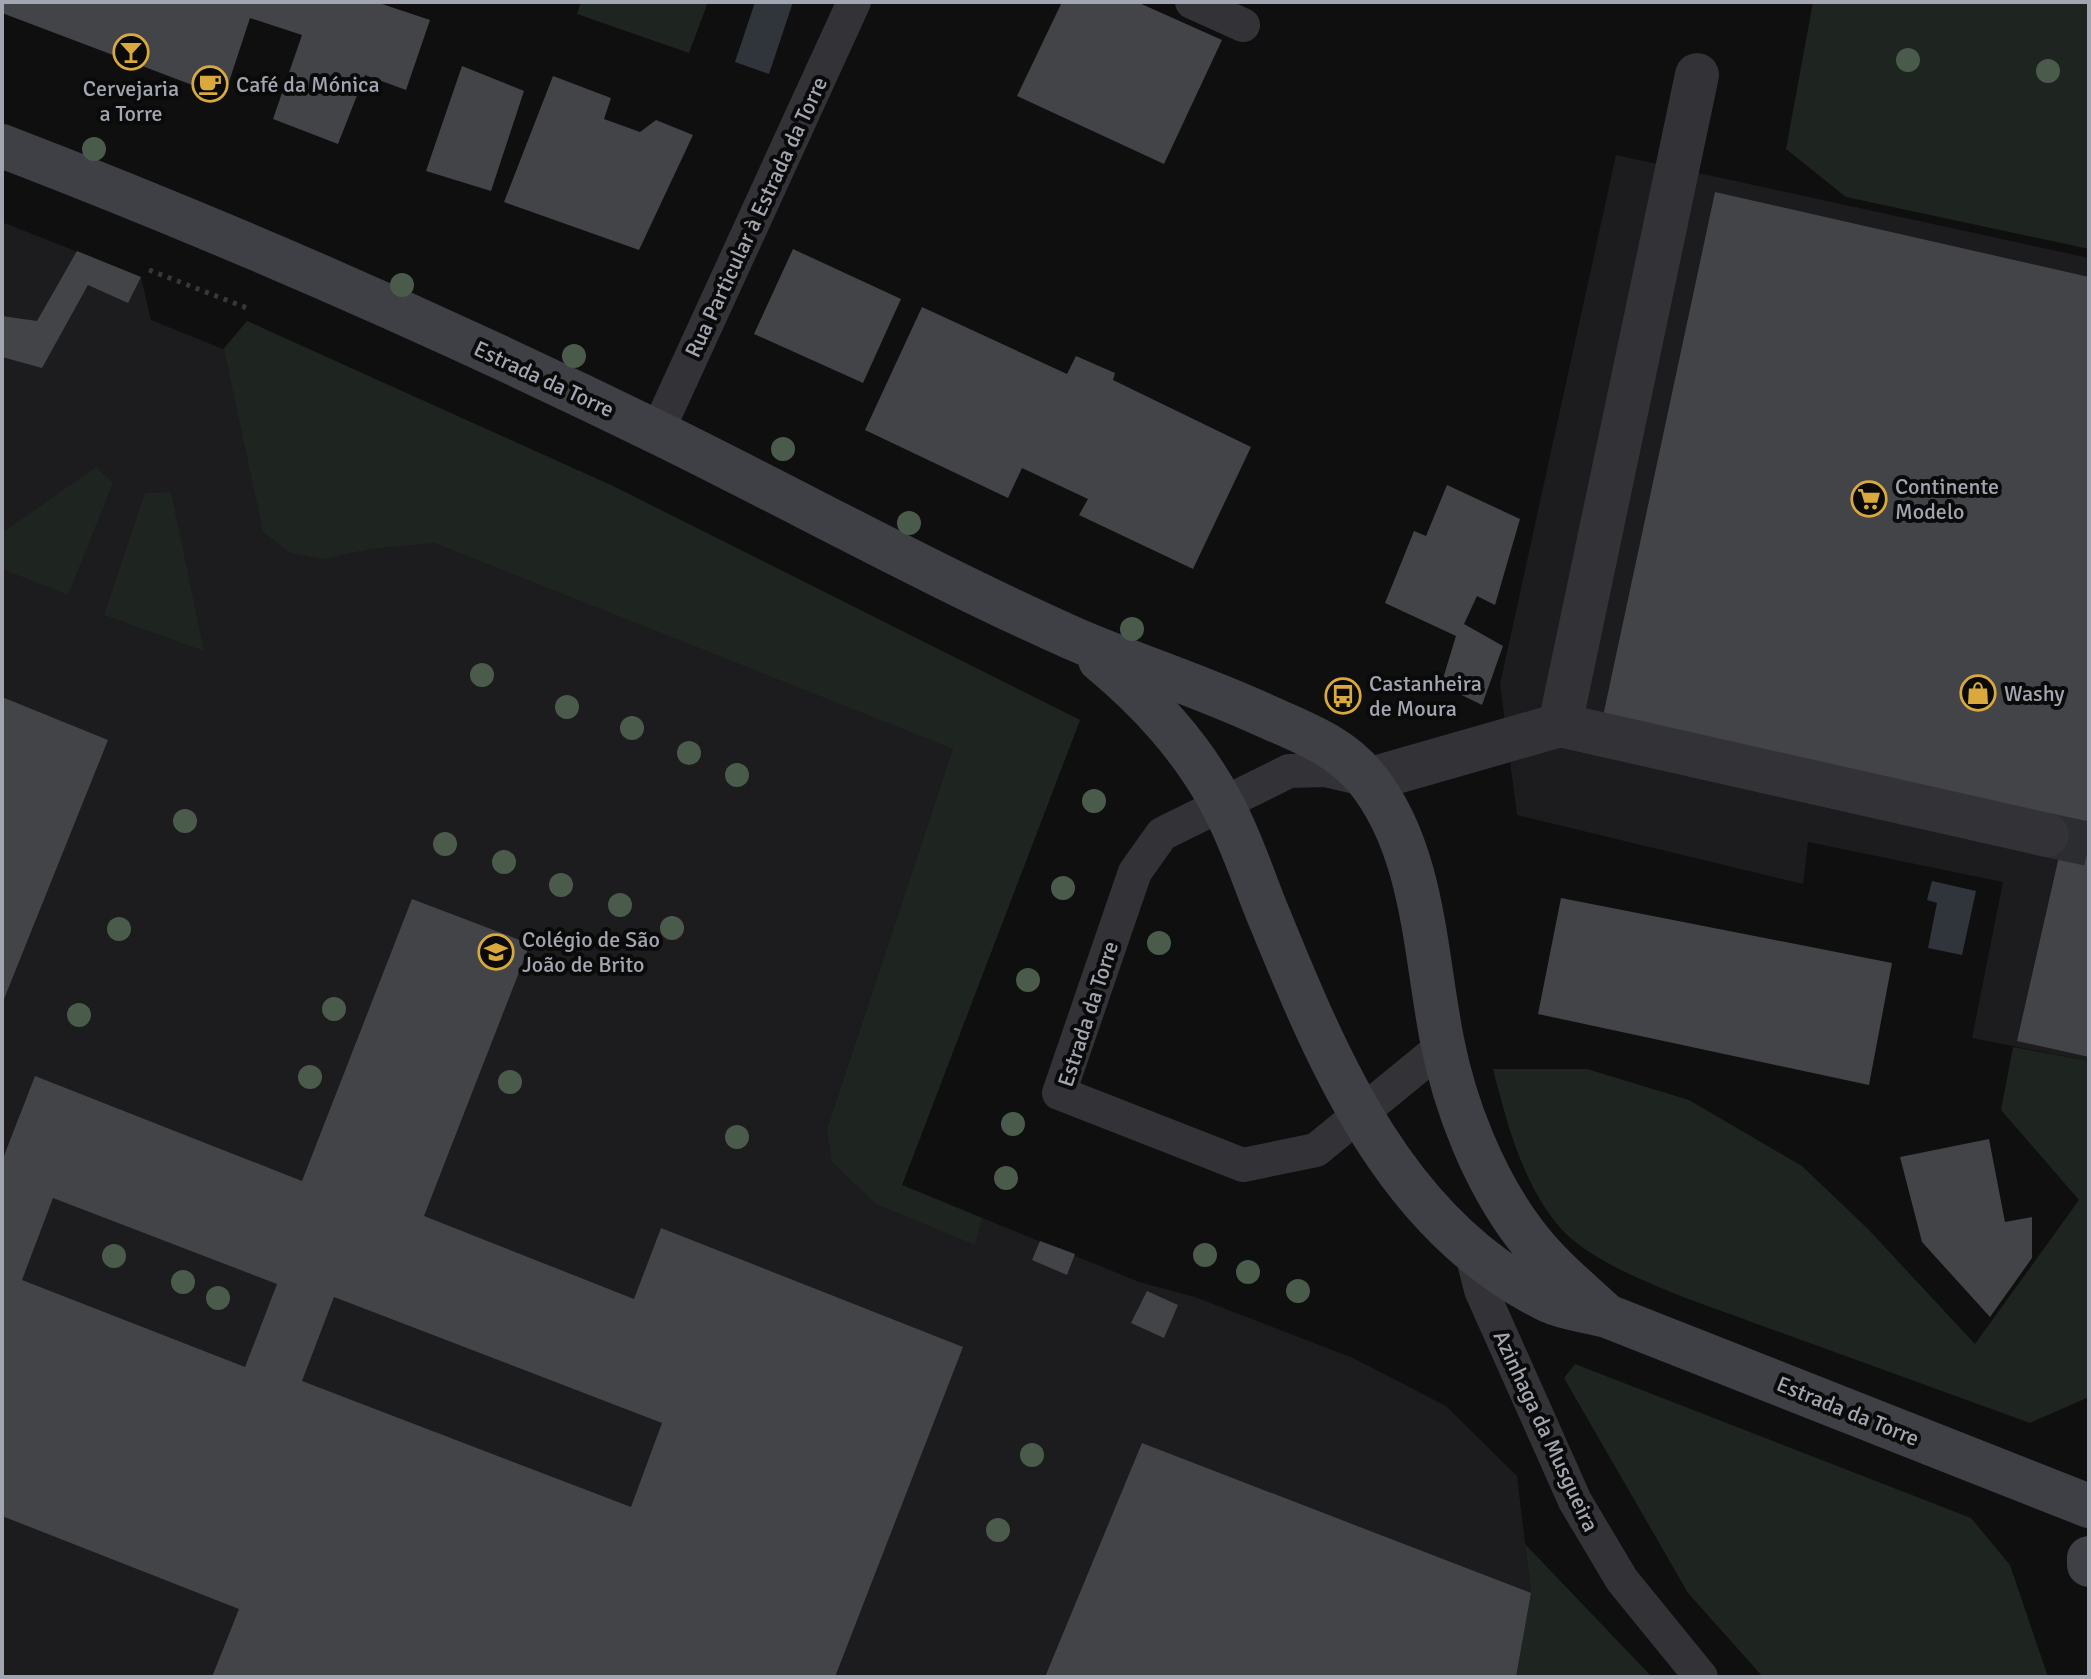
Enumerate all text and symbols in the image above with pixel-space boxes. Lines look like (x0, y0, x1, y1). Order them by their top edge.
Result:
bar icon: Cervejaria a Torre (112, 33, 150, 71)
cafe icon: Café da Mónica (191, 65, 229, 103)
place label: Café da Mónica (236, 71, 380, 98)
street label: Rua Particular à Estrada da Torre (679, 72, 833, 362)
place label: Cervejaria a Torre (83, 75, 179, 127)
street label: Estrada da Torre (470, 335, 618, 423)
place label: Continente Modelo (1895, 473, 1999, 525)
supermarket icon: Continente Modelo (1850, 480, 1888, 518)
place label: Castanheira de Moura (1369, 670, 1482, 722)
shop icon: Washy (1959, 674, 1997, 712)
bus stop icon: Castanheira de Moura (1324, 677, 1362, 715)
place label: Washy (2004, 680, 2065, 707)
place label: Colégio de São João de Brito (522, 926, 660, 978)
school or university icon: Colégio de São João de Brito (477, 933, 515, 971)
street label: Estrada da Torre (1052, 938, 1124, 1090)
street label: Azinhaga da Musgueira (1488, 1326, 1604, 1536)
street label: Estrada da Torre (1773, 1370, 1923, 1452)

